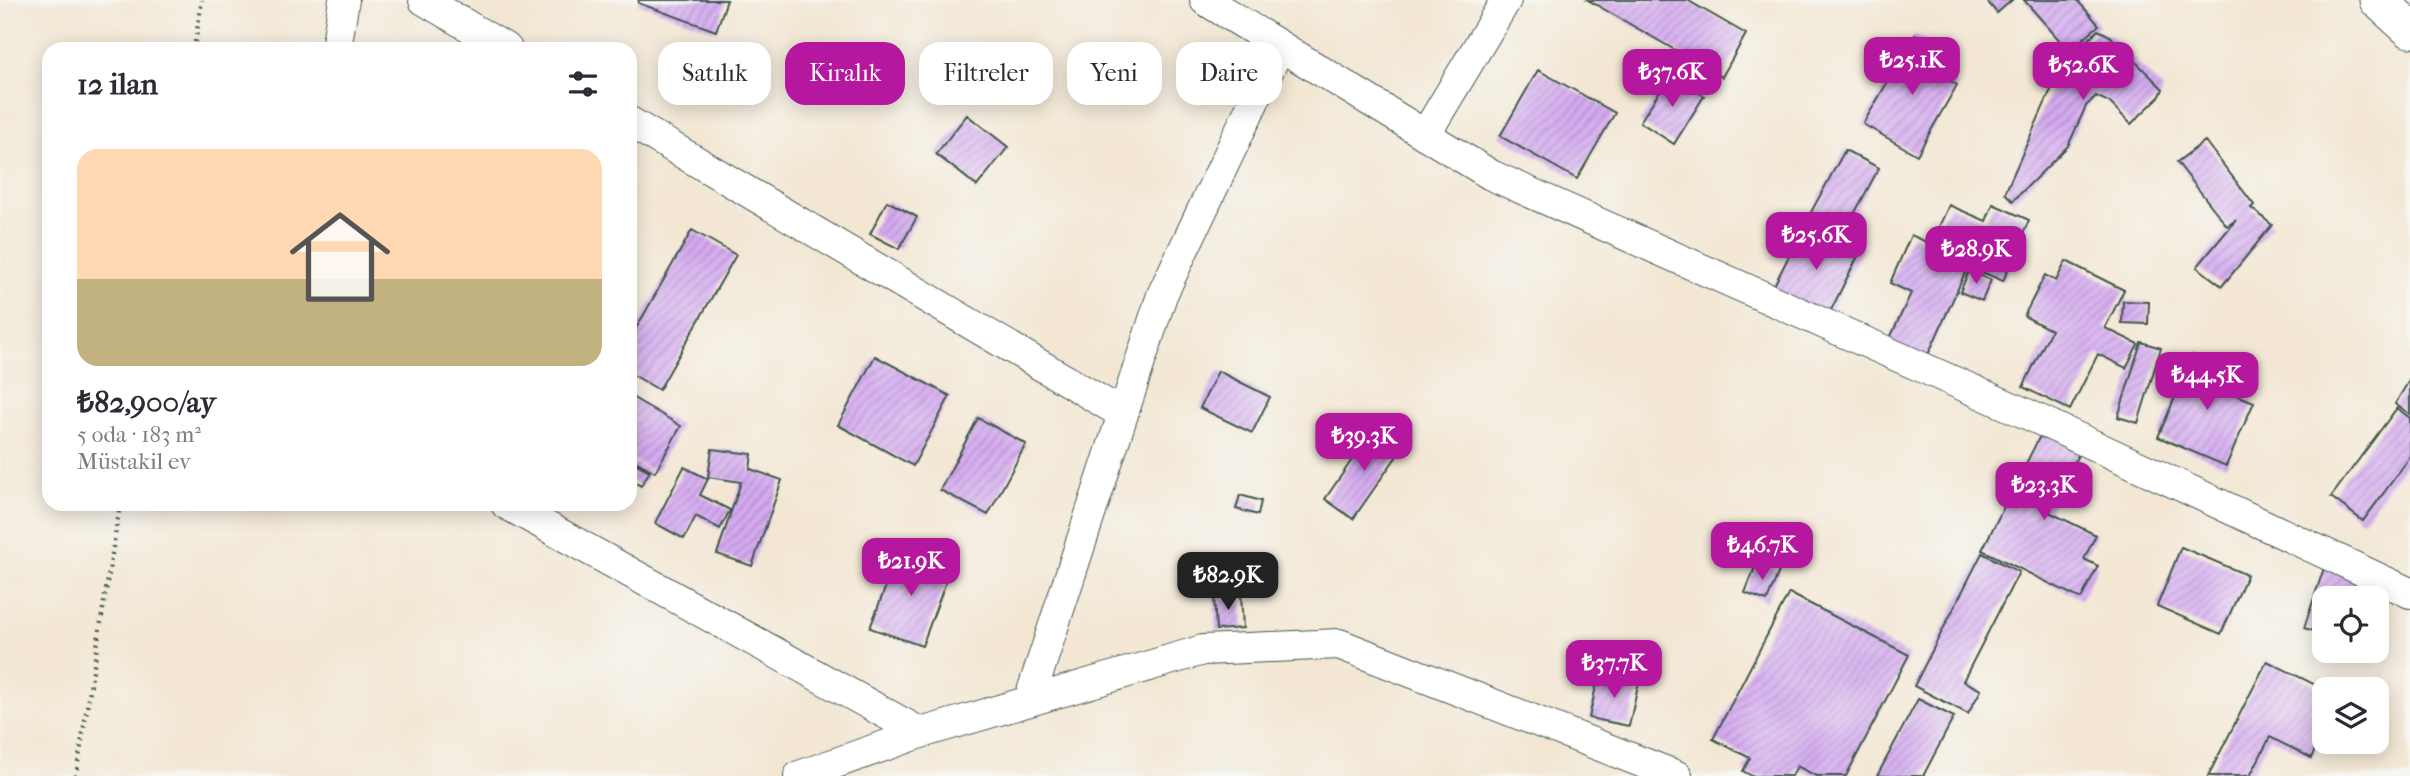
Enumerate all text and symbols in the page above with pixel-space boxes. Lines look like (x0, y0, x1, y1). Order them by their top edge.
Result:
pin: ₺25.1K (1855, 38, 1969, 97)
chip: Satılık (658, 42, 771, 105)
chip: Kiralık (785, 42, 905, 105)
chip: Filtreler (919, 42, 1053, 105)
chip: Yeni (1067, 42, 1162, 105)
chip: Daire (1176, 42, 1282, 105)
pin: ₺52.6K (2026, 42, 2140, 102)
text: ₺25.1K (1880, 46, 1944, 73)
pin: ₺37.6K (1615, 50, 1729, 109)
text: ₺52.6K (2049, 51, 2117, 78)
text: ₺37.6K (1639, 58, 1705, 85)
icon: filters (564, 65, 602, 103)
text: 12 ilan (77, 67, 158, 102)
icon: home (277, 194, 403, 320)
pin: ₺25.6K (1759, 212, 1873, 272)
text: ₺25.6K (1782, 221, 1850, 248)
pin: ₺28.9K (1919, 226, 2033, 286)
text: ₺28.9K (1941, 235, 2011, 262)
pin: ₺44.5K (2150, 352, 2264, 412)
text: ₺44.5K (2171, 361, 2243, 388)
text: ₺82,900/ay (77, 385, 216, 420)
pin: ₺39.3K (1307, 414, 1421, 473)
text: 5 oda · 183 m² (77, 421, 201, 448)
text: ₺39.3K (1331, 422, 1397, 449)
text: Müstakil ev (77, 448, 191, 475)
pin: ₺23.3K (1987, 462, 2101, 522)
text: ₺23.3K (2012, 471, 2077, 498)
pin: ₺46.7K (1705, 522, 1819, 582)
text: ₺46.7K (1727, 531, 1797, 558)
pin: ₺21.9K (854, 538, 968, 598)
text: ₺21.9K (878, 547, 944, 574)
pin: ₺82.9K (1171, 552, 1285, 612)
text: ₺82.9K (1193, 561, 1263, 588)
map controls (2312, 586, 2389, 754)
button: locate (2312, 586, 2389, 663)
pin: ₺37.7K (1557, 640, 1671, 700)
text: ₺37.7K (1582, 649, 1646, 676)
button: layers (2312, 677, 2389, 754)

